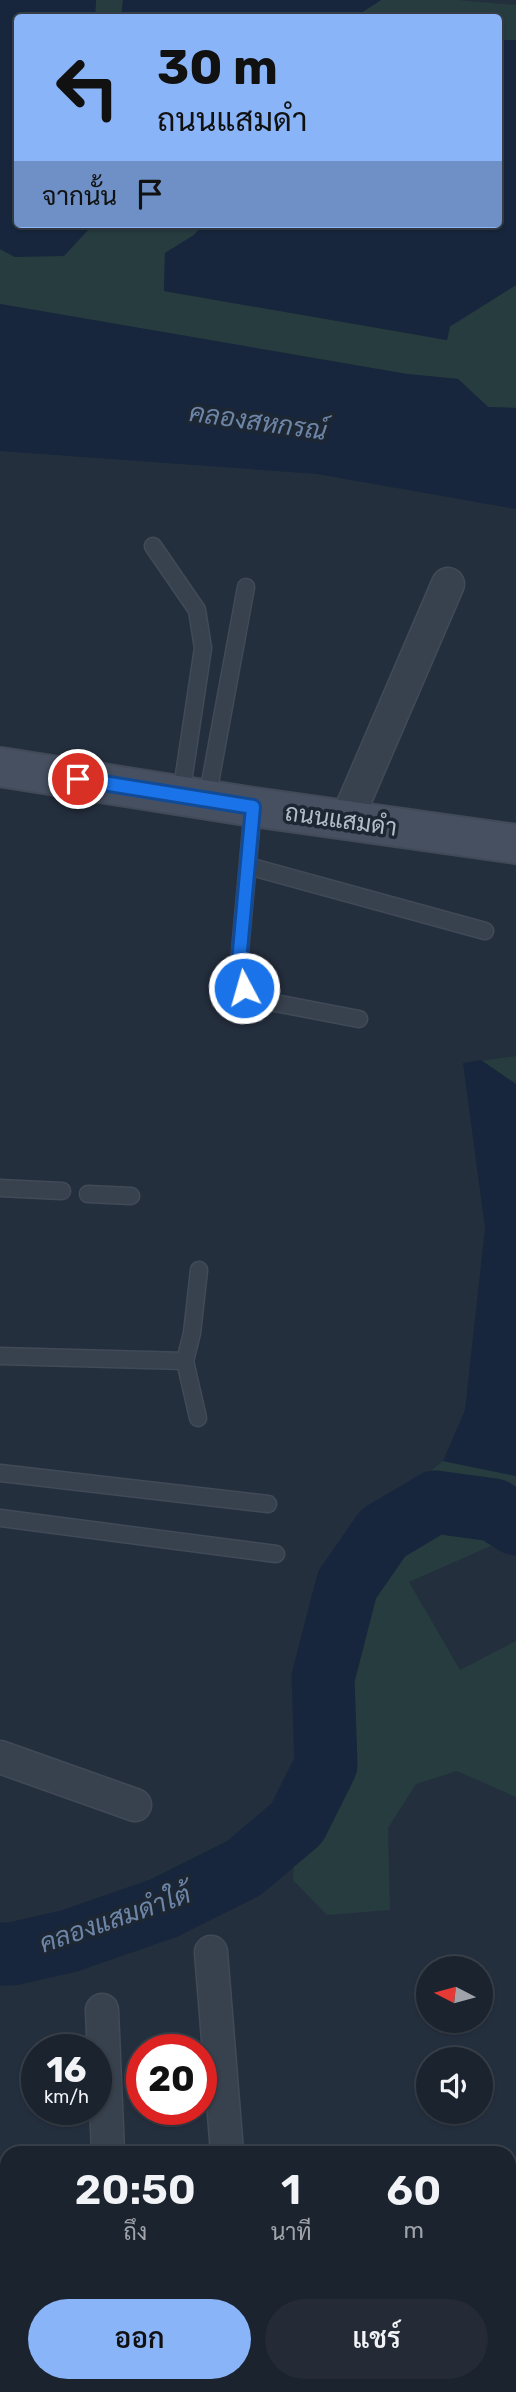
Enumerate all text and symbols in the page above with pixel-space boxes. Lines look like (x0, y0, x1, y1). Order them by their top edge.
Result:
text: 30 m (157, 38, 278, 96)
icon: left (42, 42, 133, 133)
text: ถนนแสมดำ (157, 101, 308, 139)
icon: arrive (131, 175, 169, 213)
text: จากนั้น (42, 181, 117, 212)
water label: คลองสหกรณ์ (187, 395, 333, 448)
pin (48, 749, 108, 809)
icon: arrive (59, 760, 97, 798)
street label: ถนนแสมดำ (283, 798, 399, 842)
position arrow (207, 951, 281, 1025)
water label: คลองแสมดำใต้ (35, 1876, 198, 1959)
north arrow (416, 1956, 494, 2034)
map controls (416, 1956, 493, 2124)
speed limit sign: 20 (126, 2034, 217, 2125)
button: sound (416, 2047, 493, 2124)
text: 16 (46, 2049, 87, 2091)
text: km/h (44, 2086, 89, 2108)
text: 20:50 (75, 2165, 196, 2215)
text: 1 (281, 2165, 301, 2215)
text: 60 (386, 2166, 441, 2216)
text: m (404, 2216, 424, 2244)
text: ถึง (123, 2218, 147, 2246)
text: นาที (271, 2218, 312, 2246)
button: ออก (28, 2299, 251, 2379)
button: แชร์ (265, 2299, 488, 2379)

